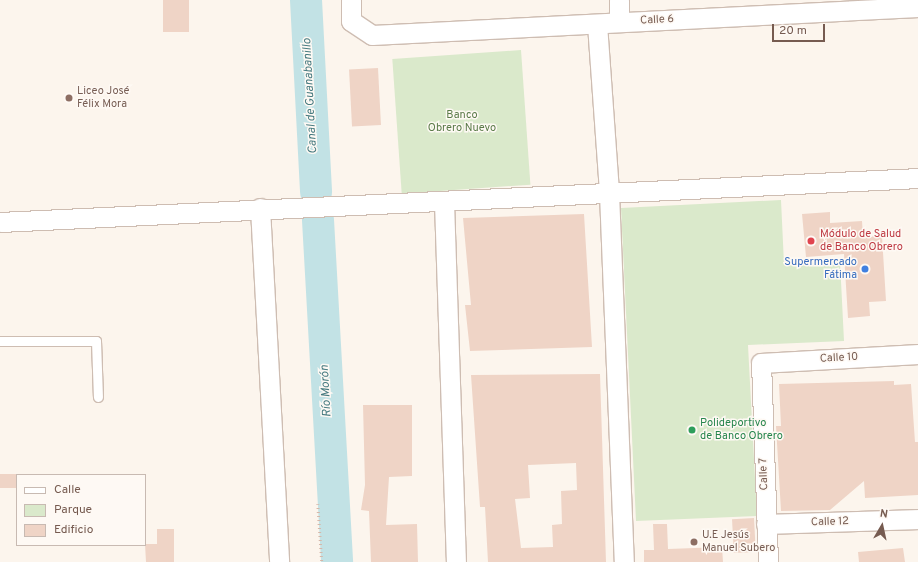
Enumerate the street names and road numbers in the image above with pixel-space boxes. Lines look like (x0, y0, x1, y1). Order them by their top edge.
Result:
street label: Calle 6 (640, 13, 674, 27)
street label: Calle 10 (820, 350, 858, 366)
street label: Calle 7 (757, 457, 771, 491)
street label: Calle 12 (811, 515, 849, 529)

